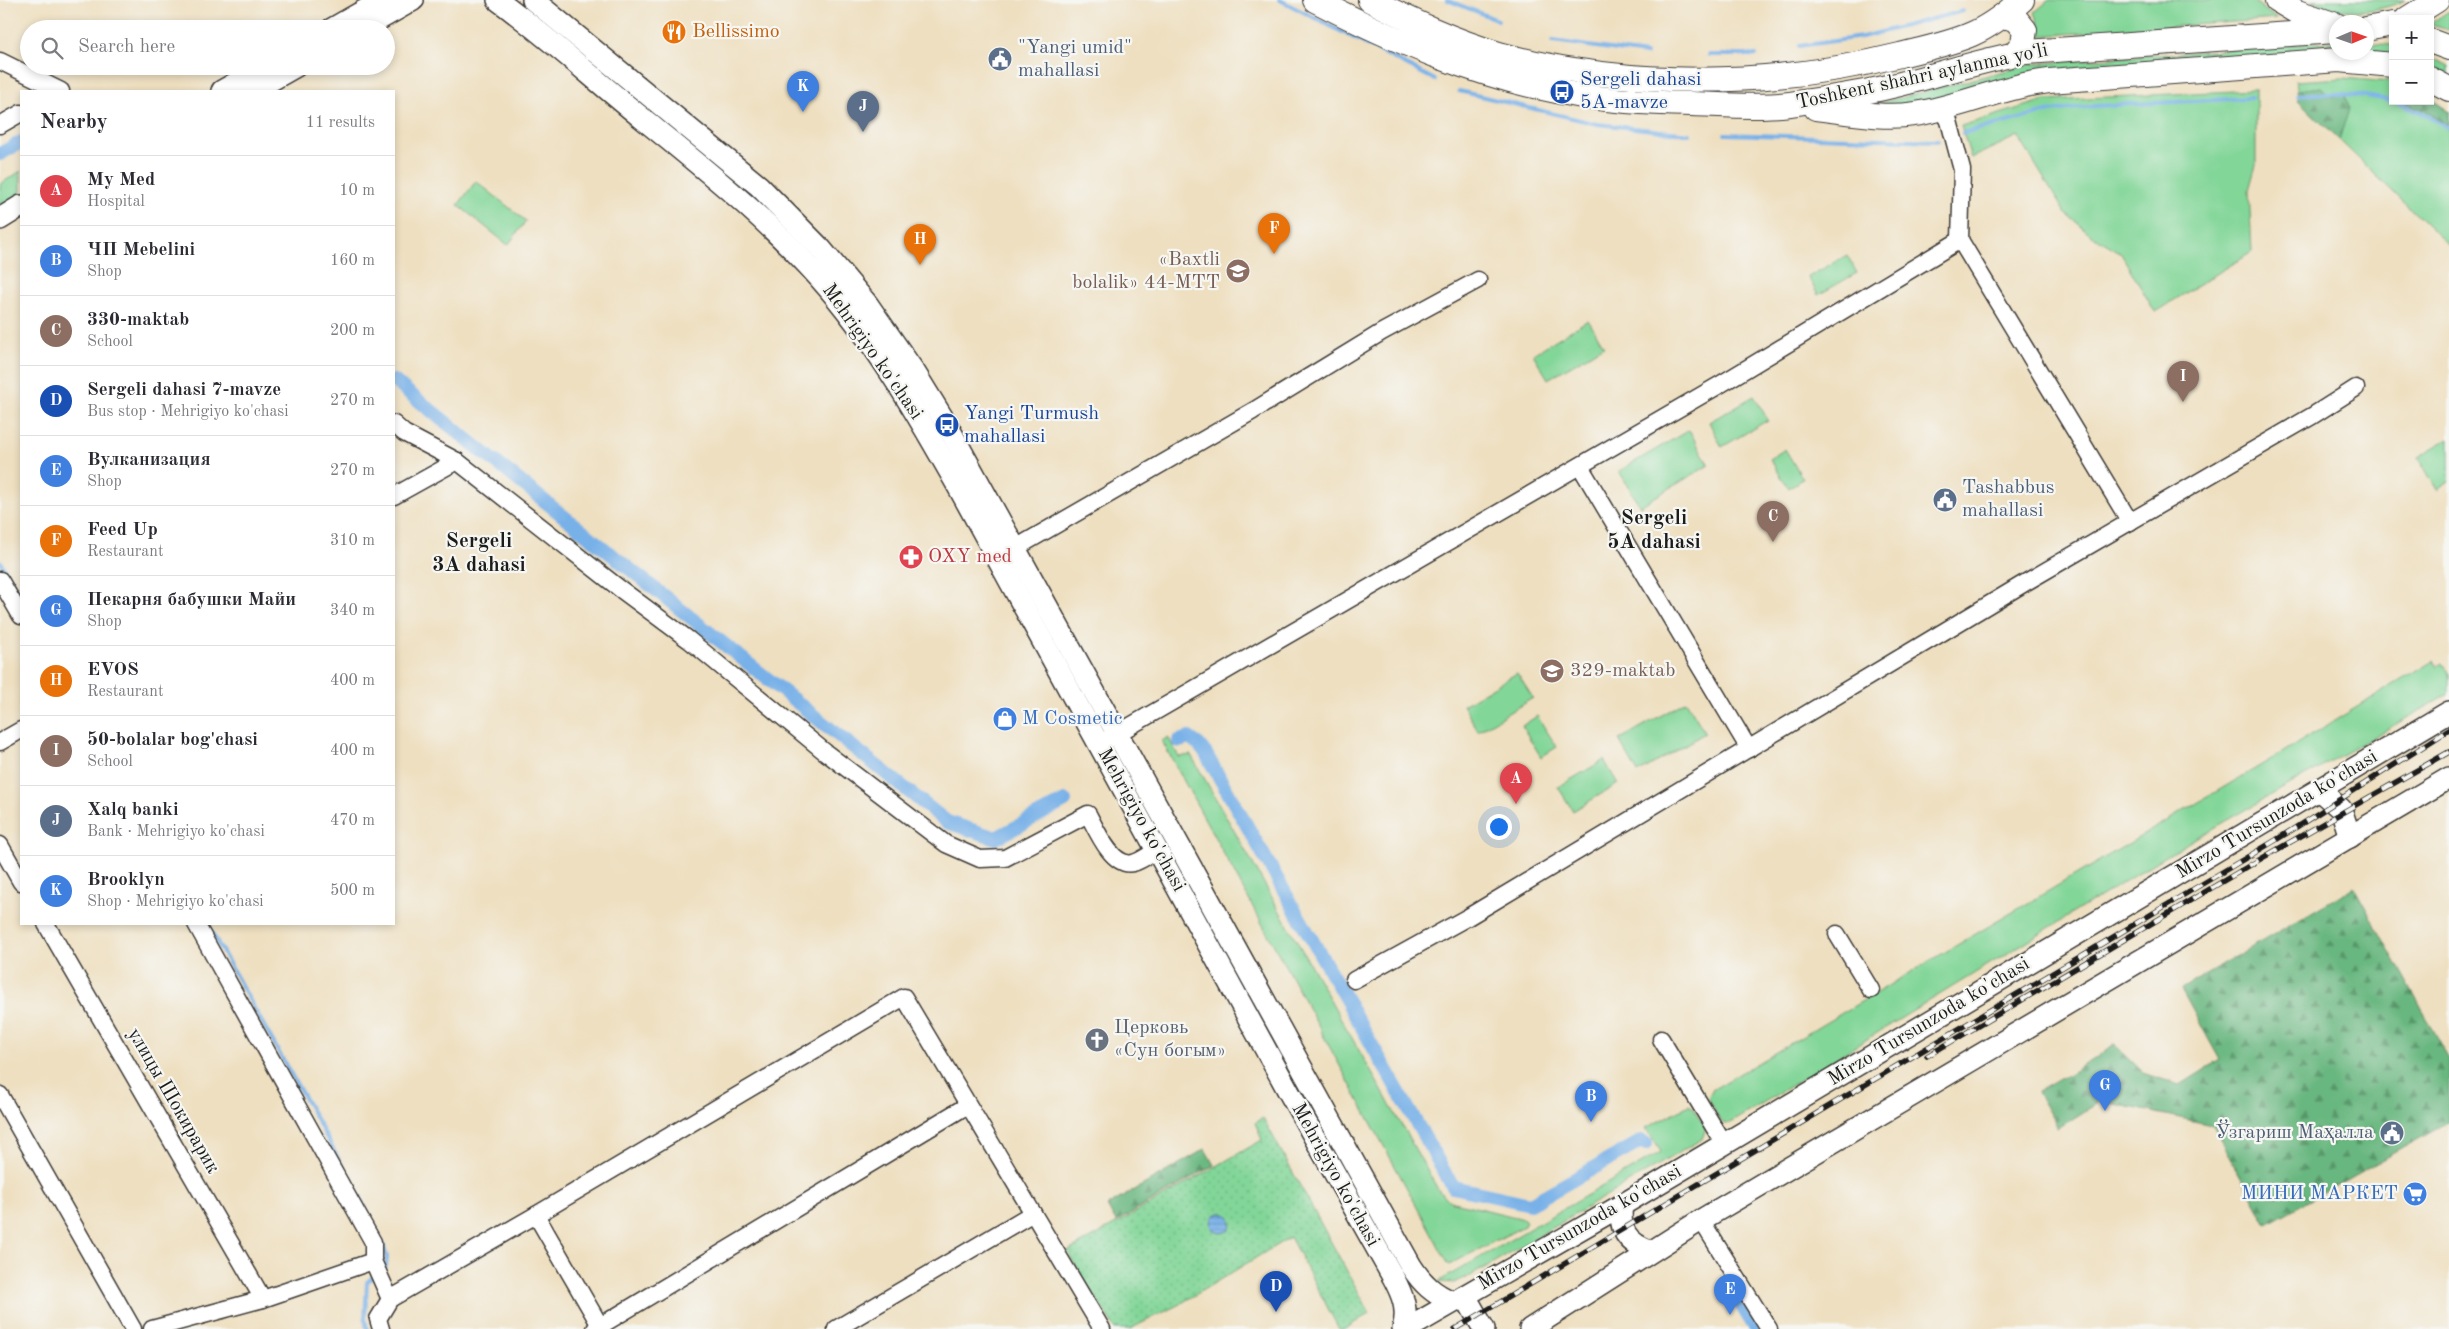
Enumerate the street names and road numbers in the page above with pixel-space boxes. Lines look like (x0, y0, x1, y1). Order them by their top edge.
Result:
street label: Toshkent shahri aylanma yoʻli (1794, 41, 2050, 113)
street label: Mehrigiyo ko'chasi (818, 281, 926, 423)
street label: Mehrigiyo ko'chasi (1093, 745, 1189, 895)
street label: Mirzo Tursunzoda ko'chasi (2173, 747, 2381, 883)
street label: Mirzo Tursunzoda ko'chasi (1825, 954, 2033, 1090)
street label: улицы Шокирарик (123, 1025, 223, 1177)
street label: Mehrigiyo ko'chasi (1287, 1100, 1383, 1250)
street label: Mirzo Tursunzoda ko'chasi (1475, 1162, 1685, 1294)

